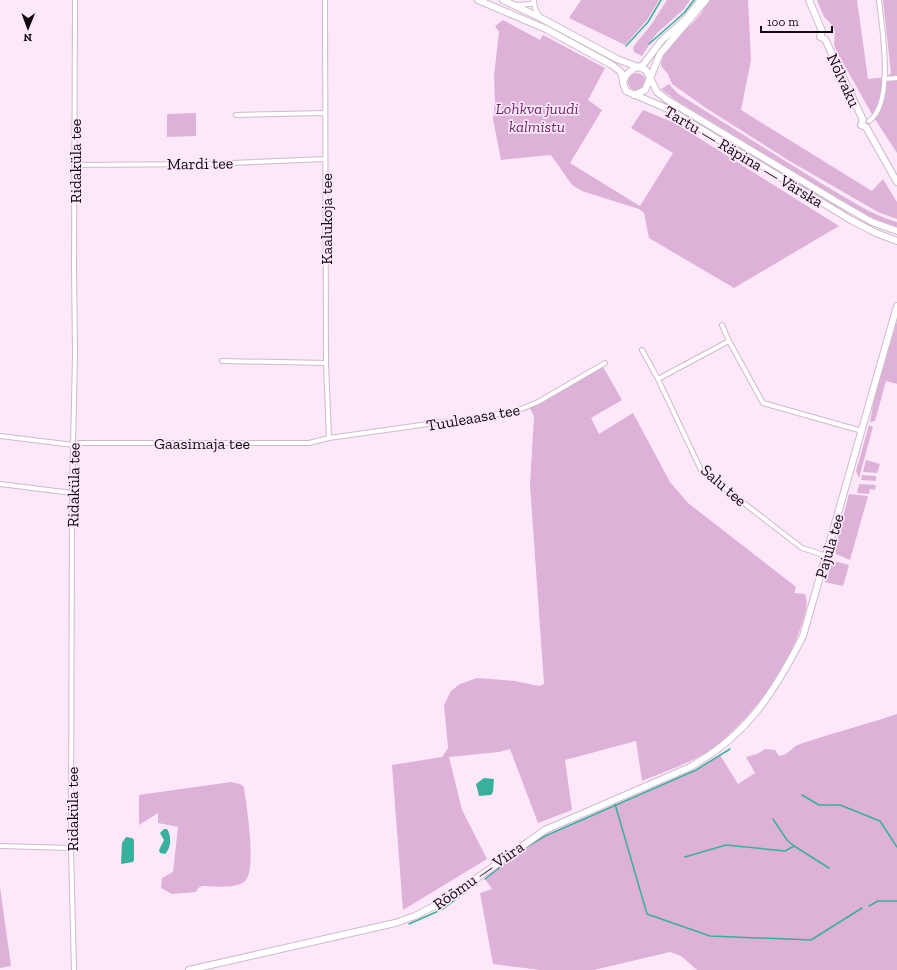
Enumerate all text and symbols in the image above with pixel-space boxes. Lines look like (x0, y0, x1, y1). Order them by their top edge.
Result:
north arrow (8, 8, 48, 48)
scale bar (761, 8, 832, 34)
text: 100 m (767, 15, 799, 29)
text: N (23, 31, 32, 44)
street label: Nõlvaku (823, 50, 864, 110)
park label: Lohkva juudi kalmistu (495, 99, 579, 136)
street label: Tartu — Räpina — Värska (661, 101, 827, 212)
street label: Ridaküla tee (66, 119, 85, 203)
street label: Mardi tee (167, 153, 233, 174)
street label: Kaalukoja tee (317, 173, 336, 265)
street label: Tuuleaasa tee (425, 400, 521, 435)
street label: Gaasimaja tee (154, 434, 250, 453)
street label: Ridaküla tee (63, 442, 84, 528)
street label: Salu tee (697, 460, 750, 510)
street label: Pajula tee (811, 512, 848, 581)
street label: Ridaküla tee (63, 767, 82, 851)
street label: Rõõmu — Viira (429, 837, 528, 914)

